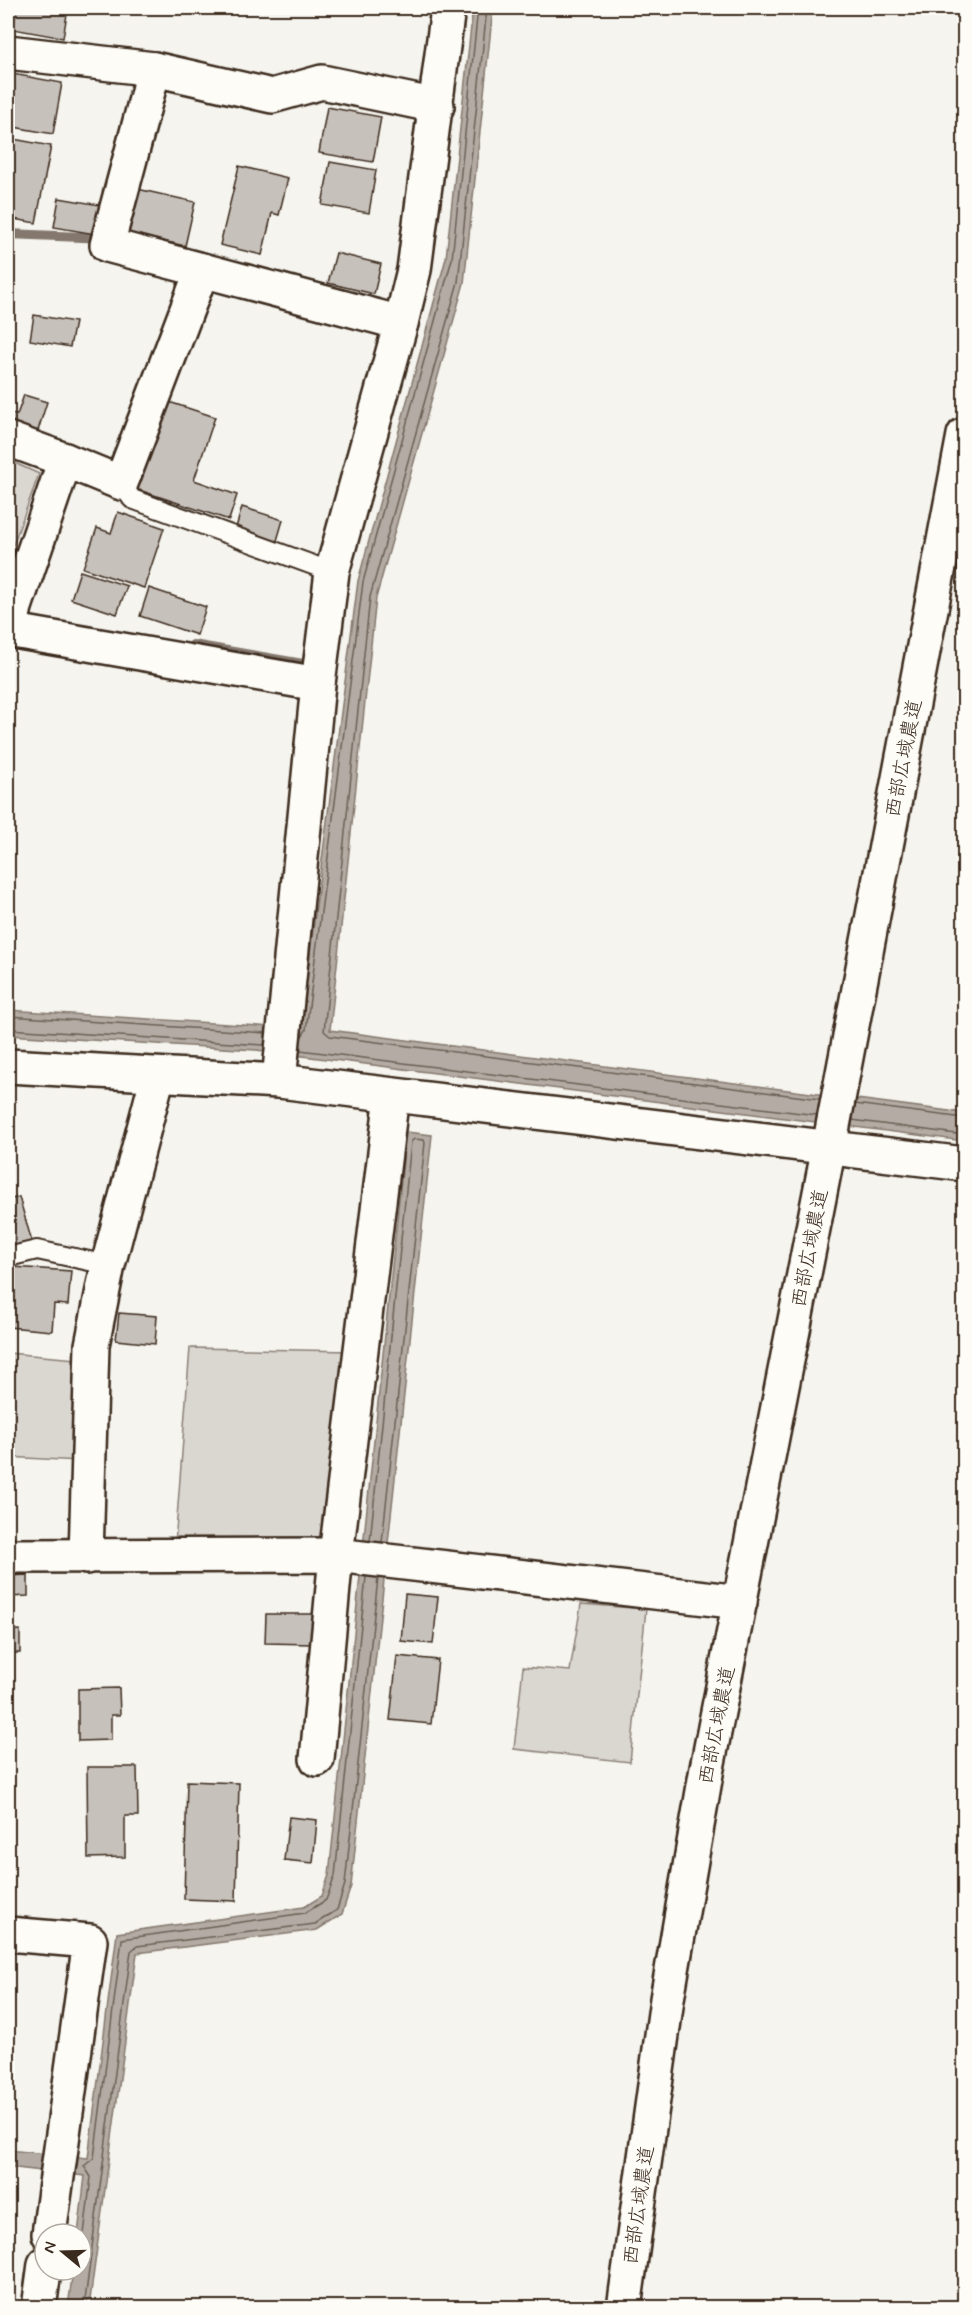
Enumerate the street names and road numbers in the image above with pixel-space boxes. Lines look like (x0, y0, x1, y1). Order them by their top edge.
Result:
street label: 西部広域農道 (880, 697, 929, 820)
street label: 西部広域農道 (786, 1187, 835, 1310)
street label: 西部広域農道 (693, 1664, 742, 1787)
street label: 西部広域農道 (618, 2144, 661, 2267)

